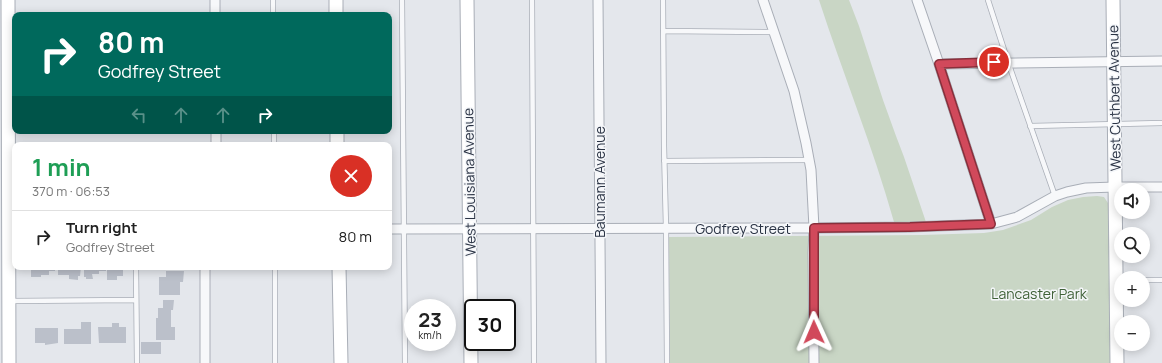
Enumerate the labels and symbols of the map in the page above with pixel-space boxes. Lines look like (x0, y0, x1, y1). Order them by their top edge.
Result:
street label: West Cuthbert Avenue (1103, 25, 1125, 171)
pin (977, 45, 1011, 79)
street label: West Louisiana Avenue (458, 108, 480, 256)
street label: Baumann Avenue (590, 126, 609, 238)
street label: Godfrey Street (695, 219, 791, 238)
park label: Lancaster Park (991, 284, 1088, 303)
speed limit sign: 30 (464, 299, 516, 351)
position arrow (793, 311, 835, 353)

